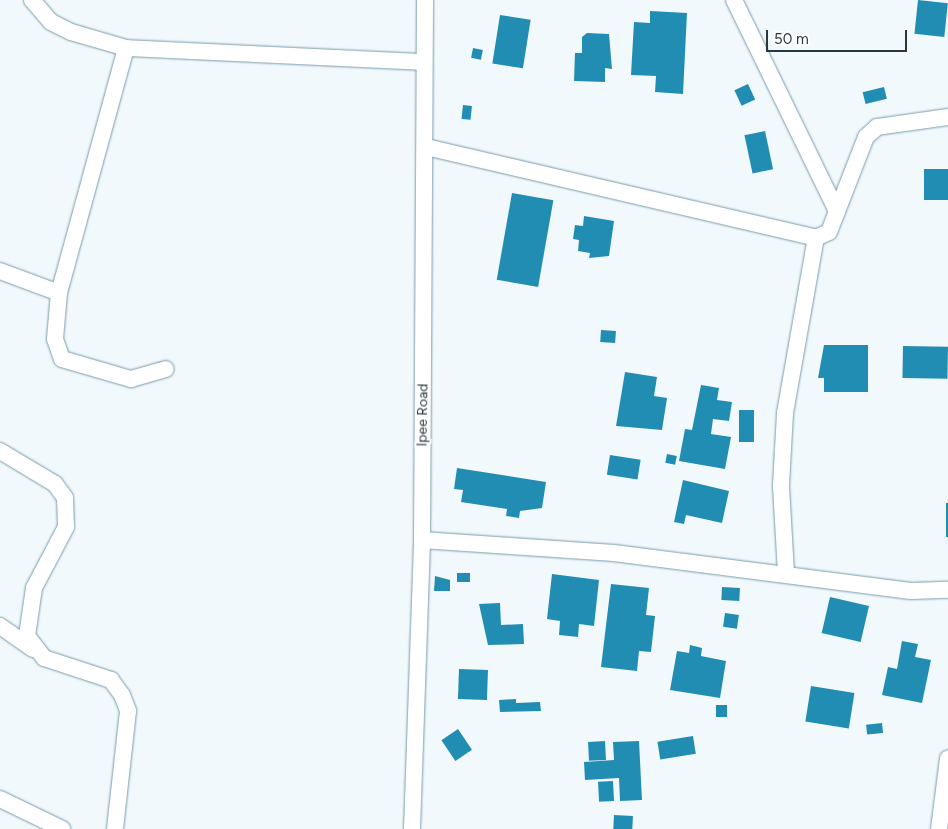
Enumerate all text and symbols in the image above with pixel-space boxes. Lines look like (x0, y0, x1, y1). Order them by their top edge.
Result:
scale bar (768, 20, 909, 52)
text: 50 m (774, 30, 809, 48)
street label: Ipee Road (414, 383, 432, 447)

